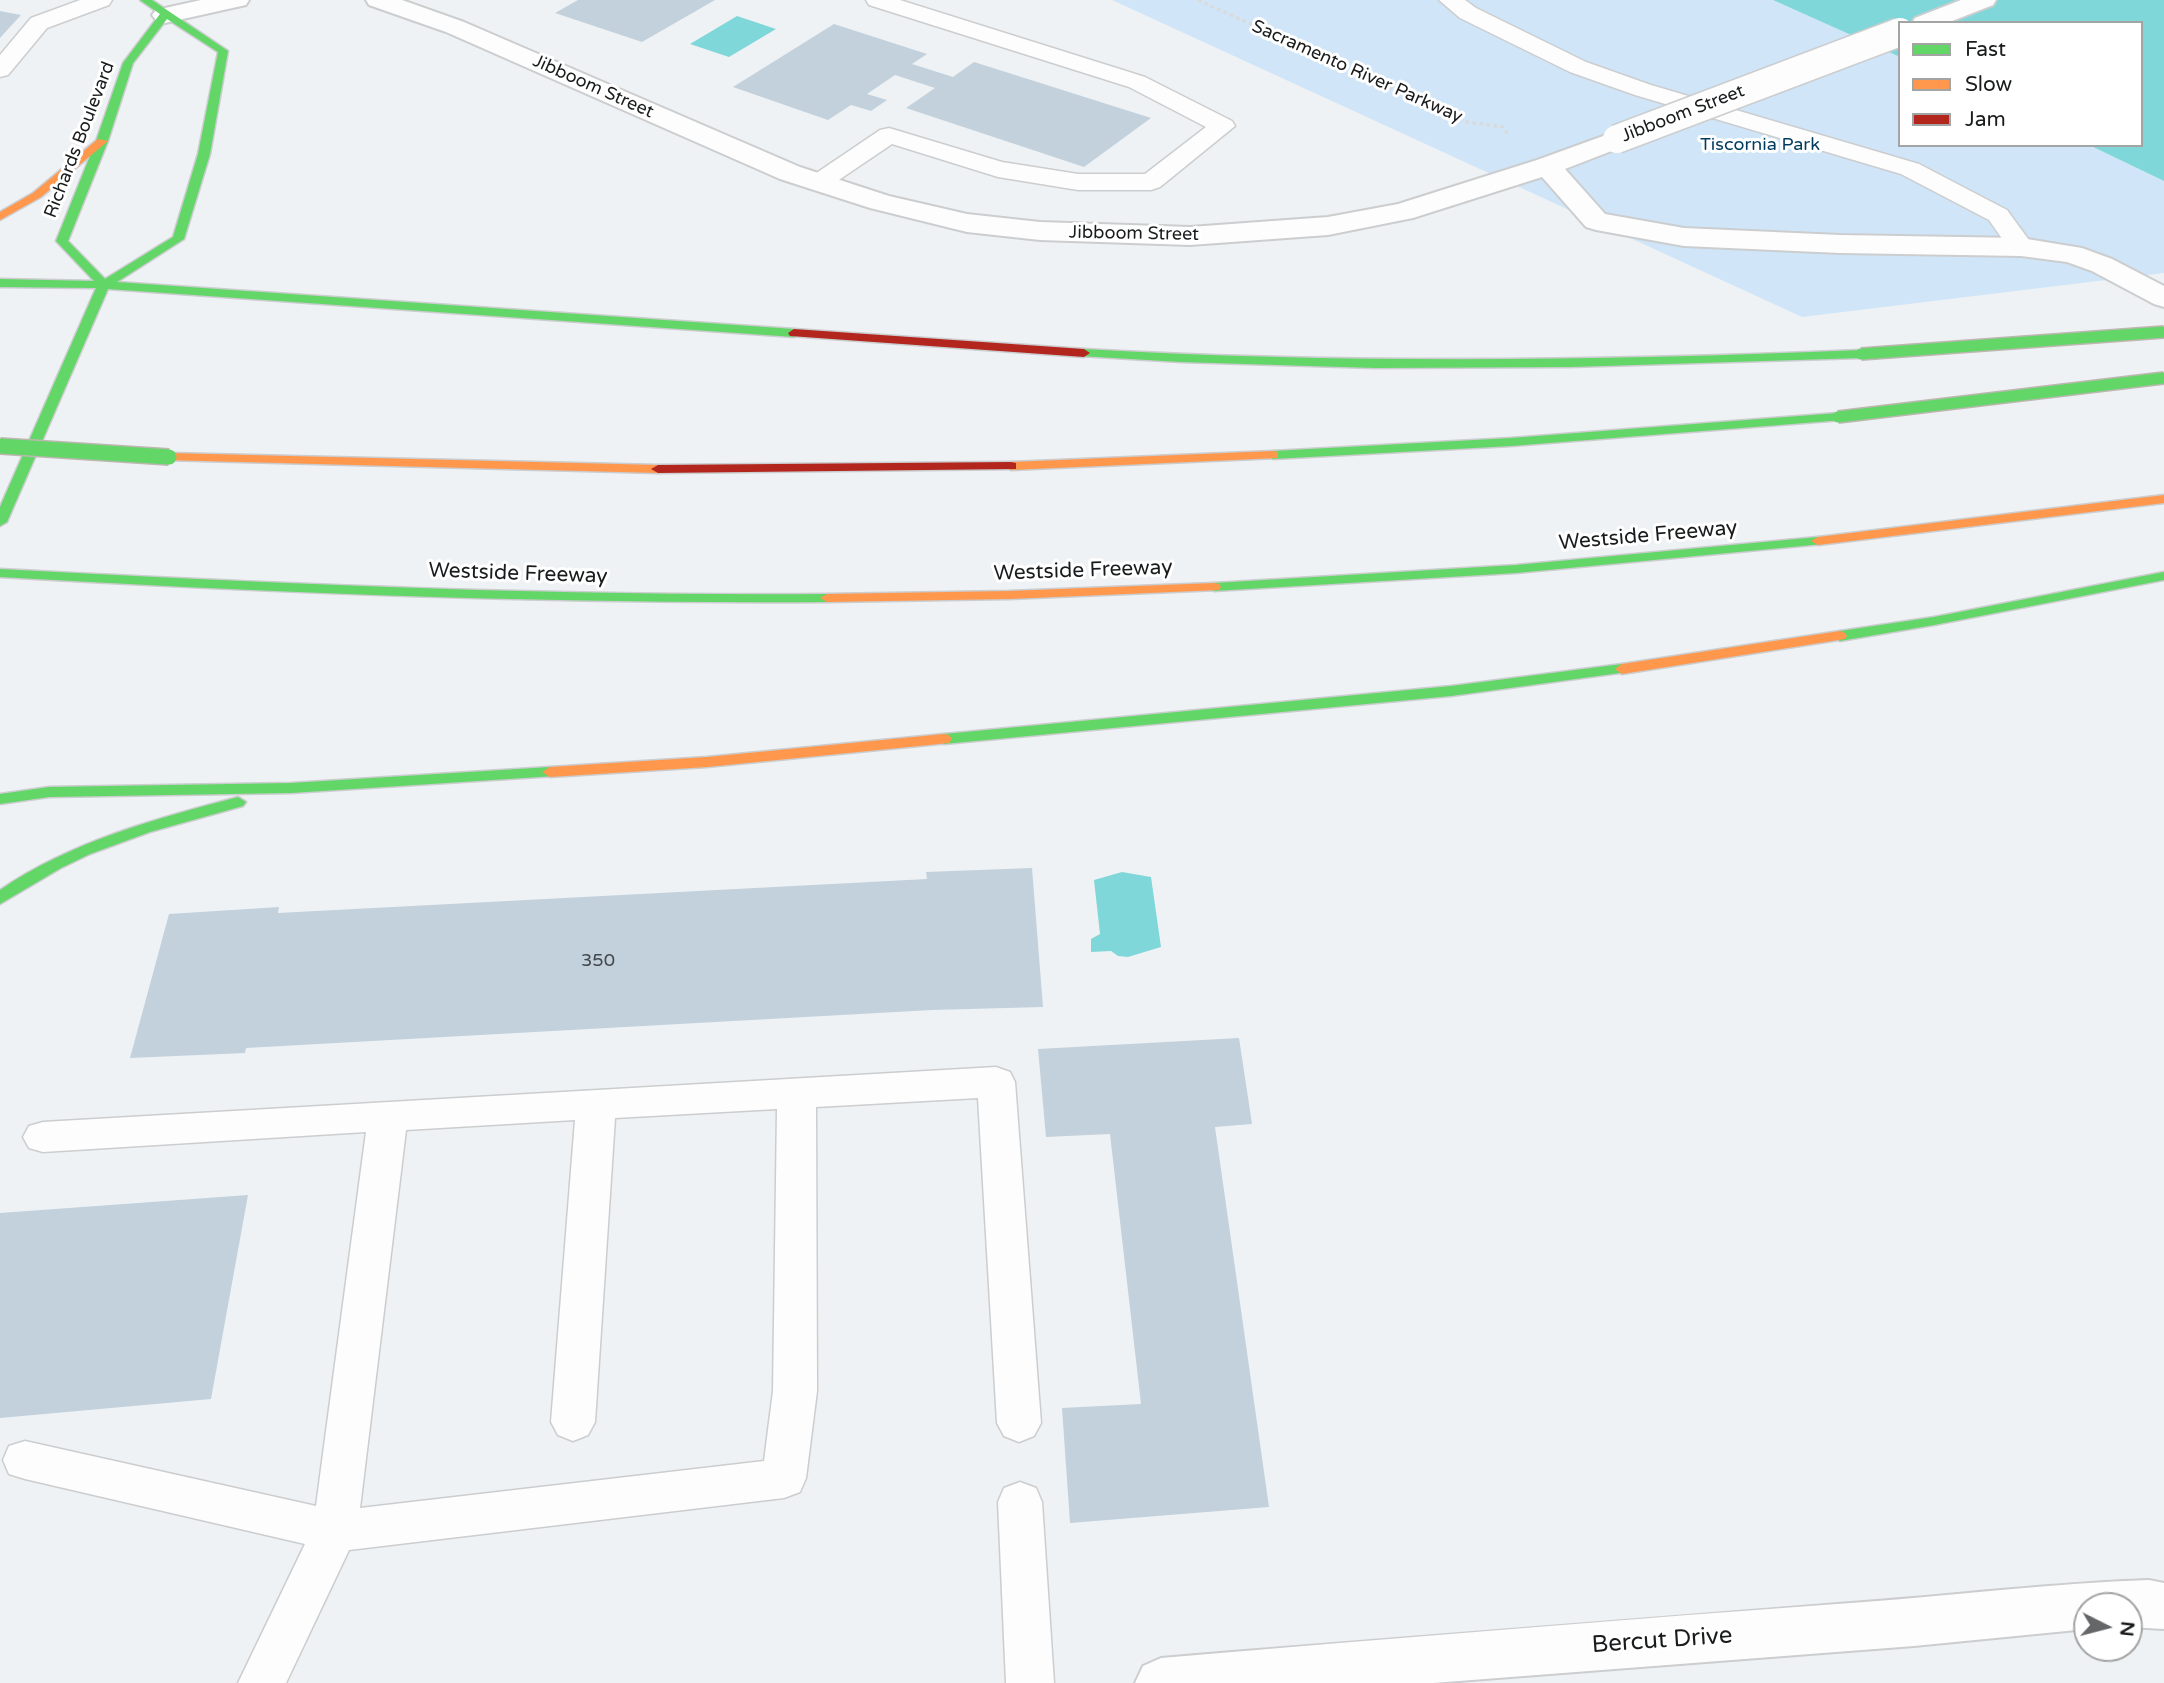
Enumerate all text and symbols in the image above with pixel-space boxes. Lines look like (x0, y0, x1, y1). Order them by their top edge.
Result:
street label: Sacramento River Parkway (1248, 16, 1466, 128)
legend (1898, 21, 2143, 147)
text: Fast (1965, 37, 2006, 62)
street label: Jibboom Street (529, 51, 657, 123)
street label: Richards Boulevard (40, 59, 120, 221)
text: Slow (1965, 72, 2012, 97)
street label: Jibboom Street (1618, 81, 1748, 147)
text: Jam (1965, 107, 2006, 132)
park label: Tiscornia Park (1700, 134, 1820, 156)
street label: Jibboom Street (1069, 222, 1199, 246)
street label: Westside Freeway (1558, 516, 1738, 556)
street label: Westside Freeway (993, 555, 1173, 587)
street label: Westside Freeway (428, 558, 608, 590)
house number: 350 (581, 950, 615, 972)
north arrow (2073, 1592, 2143, 1662)
text: N (2115, 1620, 2139, 1638)
street label: Bercut Drive (1591, 1622, 1733, 1660)

